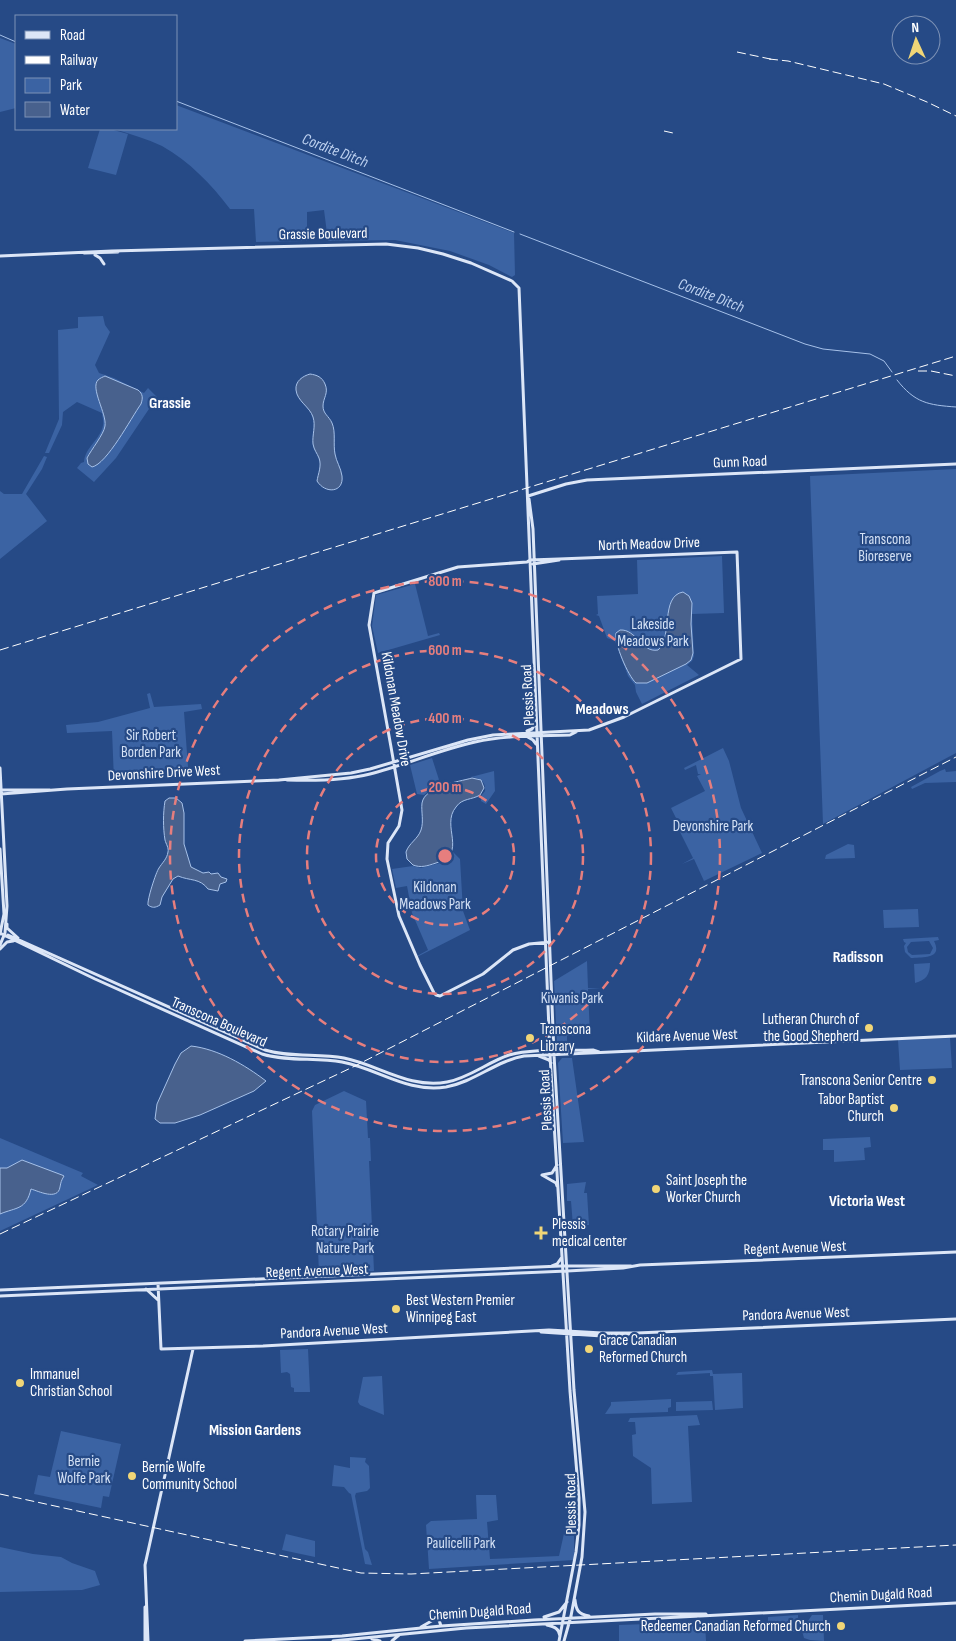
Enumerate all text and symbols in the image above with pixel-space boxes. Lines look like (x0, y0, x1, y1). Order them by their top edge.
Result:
legend (15, 15, 178, 130)
north arrow (891, 15, 941, 65)
text: N (911, 19, 920, 36)
text: Road (60, 26, 85, 45)
text: Railway (60, 51, 98, 70)
text: Park (60, 76, 82, 95)
text: Water (60, 101, 91, 120)
water label: Cordite Ditch (299, 130, 371, 172)
street label: Grassie Boulevard (278, 224, 368, 244)
water label: Cordite Ditch (675, 275, 747, 317)
district label: Grassie (149, 394, 191, 413)
street label: Gunn Road (713, 452, 767, 472)
park label: Transcona Bioreserve (858, 530, 912, 566)
street label: North Meadow Drive (598, 533, 700, 555)
text: 800 m (428, 572, 462, 591)
park label: Lakeside Meadows Park (617, 615, 689, 651)
text: 600 m (428, 641, 462, 660)
street label: Kildonan Meadow Drive (377, 650, 415, 768)
street label: Plessis Road (517, 664, 539, 726)
district label: Meadows (575, 700, 629, 719)
text: 400 m (428, 709, 462, 728)
park label: Sir Robert Borden Park (121, 726, 181, 762)
street label: Devonshire Drive West (107, 761, 221, 785)
text: 200 m (428, 778, 462, 797)
park label: Devonshire Park (673, 817, 754, 836)
centre of rings (436, 847, 454, 865)
park label: Kildonan Meadows Park (399, 878, 471, 914)
district label: Radisson (833, 948, 883, 967)
park label: Kiwanis Park (541, 989, 604, 1008)
street label: Transcona Boulevard (168, 992, 270, 1052)
place label: Lutheran Church of the Good Shepherd (762, 1010, 860, 1046)
place label: Transcona Library (540, 1020, 591, 1056)
marker: Lutheran Church of the Good Shepherd (863, 1022, 875, 1034)
street label: Kildare Avenue West (636, 1025, 738, 1047)
marker: Transcona Library (524, 1032, 536, 1044)
street label: Plessis Road (535, 1069, 557, 1131)
place label: Transcona Senior Centre (800, 1071, 922, 1090)
marker: Transcona Senior Centre (926, 1074, 938, 1086)
place label: Tabor Baptist Church (818, 1090, 884, 1126)
marker: Tabor Baptist Church (888, 1102, 900, 1114)
place label: Saint Joseph the Worker Church (666, 1171, 747, 1207)
marker: Saint Joseph the Worker Church (650, 1183, 662, 1195)
district label: Victoria West (829, 1192, 905, 1211)
place label: Plessis medical center (552, 1215, 627, 1251)
park label: Rotary Prairie Nature Park (311, 1222, 379, 1258)
marker: Plessis medical center (534, 1226, 548, 1240)
street label: Regent Avenue West (743, 1237, 847, 1259)
street label: Regent Avenue West (265, 1260, 369, 1282)
place label: Best Western Premier Winnipeg East (406, 1291, 515, 1327)
marker: Best Western Premier Winnipeg East (390, 1303, 402, 1315)
street label: Pandora Avenue West (742, 1303, 851, 1325)
street label: Pandora Avenue West (280, 1319, 389, 1343)
place label: Grace Canadian Reformed Church (599, 1331, 687, 1367)
marker: Grace Canadian Reformed Church (583, 1343, 595, 1355)
place label: Immanuel Christian School (30, 1365, 112, 1401)
marker: Immanuel Christian School (14, 1377, 26, 1389)
district label: Mission Gardens (209, 1421, 301, 1440)
park label: Bernie Wolfe Park (58, 1452, 111, 1488)
place label: Bernie Wolfe Community School (142, 1458, 237, 1494)
marker: Bernie Wolfe Community School (126, 1470, 138, 1482)
street label: Plessis Road (561, 1473, 581, 1535)
park label: Paulicelli Park (426, 1534, 496, 1553)
street label: Chemin Dugald Road (829, 1583, 933, 1607)
street label: Chemin Dugald Road (428, 1599, 532, 1625)
place label: Redeemer Canadian Reformed Church (641, 1617, 831, 1636)
marker: Redeemer Canadian Reformed Church (835, 1620, 847, 1632)

